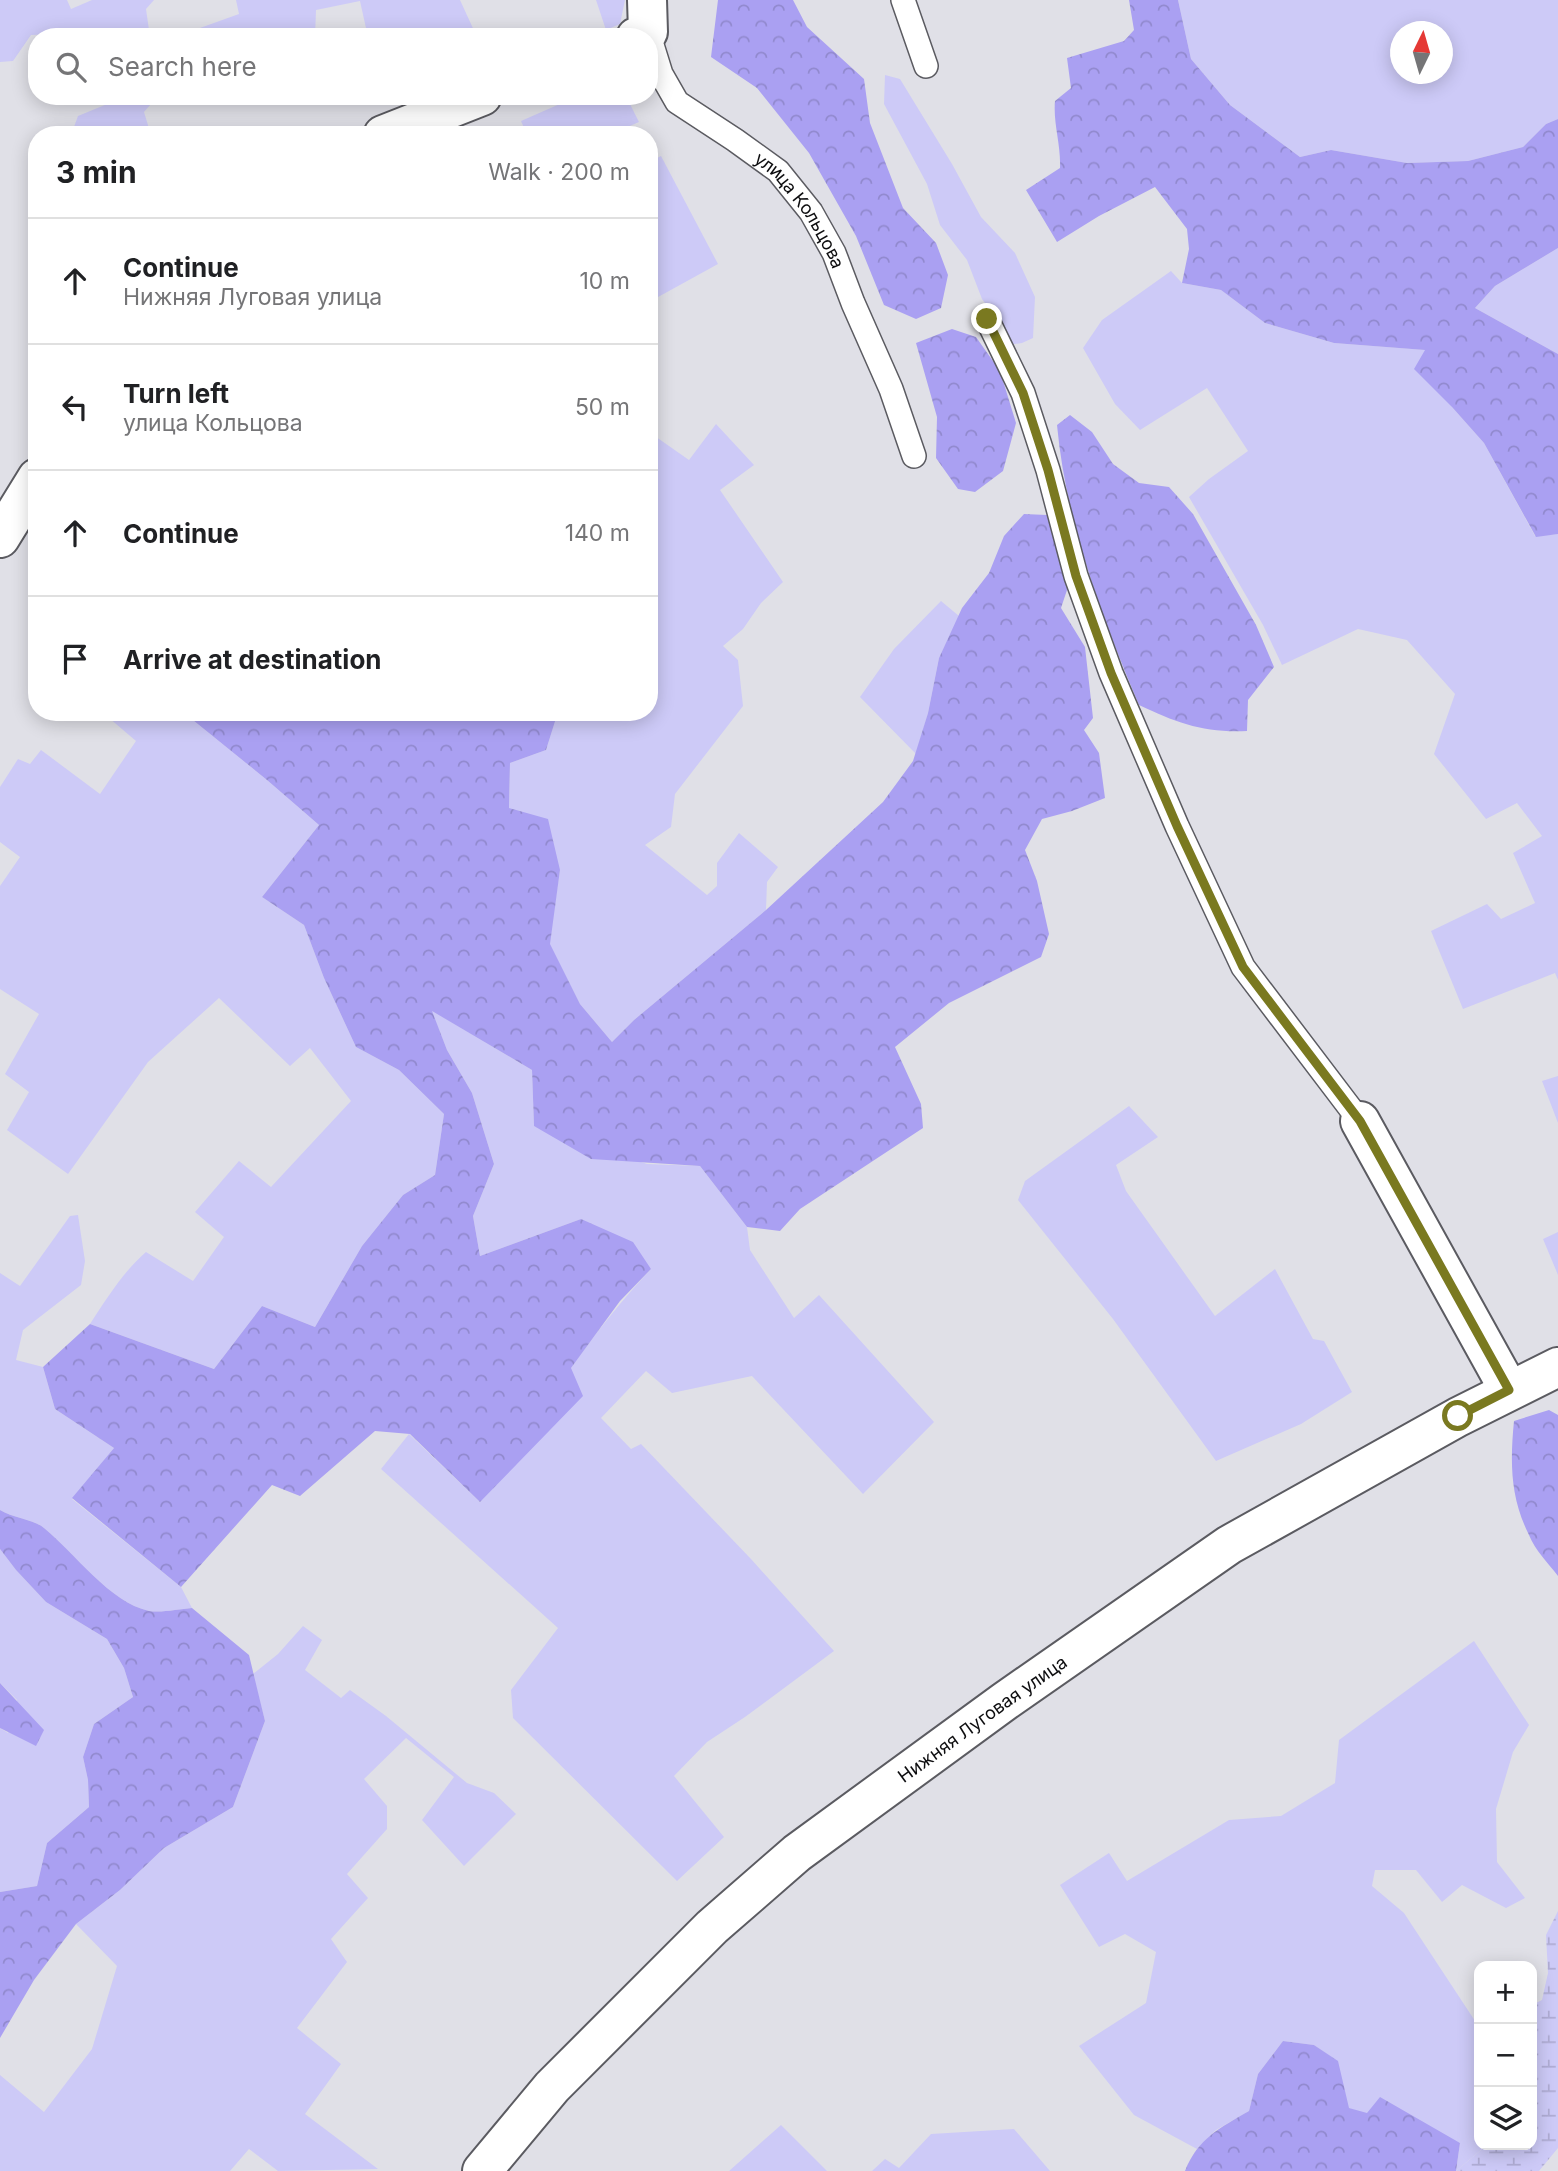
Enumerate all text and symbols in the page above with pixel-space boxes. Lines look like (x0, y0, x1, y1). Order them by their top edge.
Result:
north arrow (1390, 21, 1453, 84)
search box (28, 28, 658, 105)
icon: search (52, 48, 90, 86)
text: Search here (108, 51, 257, 82)
street label: улица Кольцова (751, 147, 849, 271)
text: 3 min (56, 154, 137, 190)
text: Walk · 200 m (488, 158, 630, 186)
text: Continue (123, 252, 239, 283)
icon: ahead (56, 262, 94, 300)
text: 10 m (580, 267, 630, 295)
text: Нижняя Луговая улица (123, 283, 382, 311)
route end (971, 303, 1002, 334)
text: Turn left (123, 378, 229, 409)
icon: left (56, 388, 94, 426)
text: 50 m (575, 393, 630, 421)
text: улица Кольцова (123, 409, 303, 437)
icon: ahead (56, 514, 94, 552)
text: Continue (123, 518, 239, 549)
text: 140 m (565, 519, 630, 547)
icon: arrive (56, 640, 94, 678)
text: Arrive at destination (123, 644, 382, 675)
route start (1442, 1400, 1473, 1431)
street label: Нижняя Луговая улица (894, 1651, 1071, 1786)
map controls (1474, 1961, 1537, 2150)
button: + (1474, 1961, 1537, 2024)
button: − (1474, 2024, 1537, 2087)
button: layers (1474, 2087, 1537, 2150)

